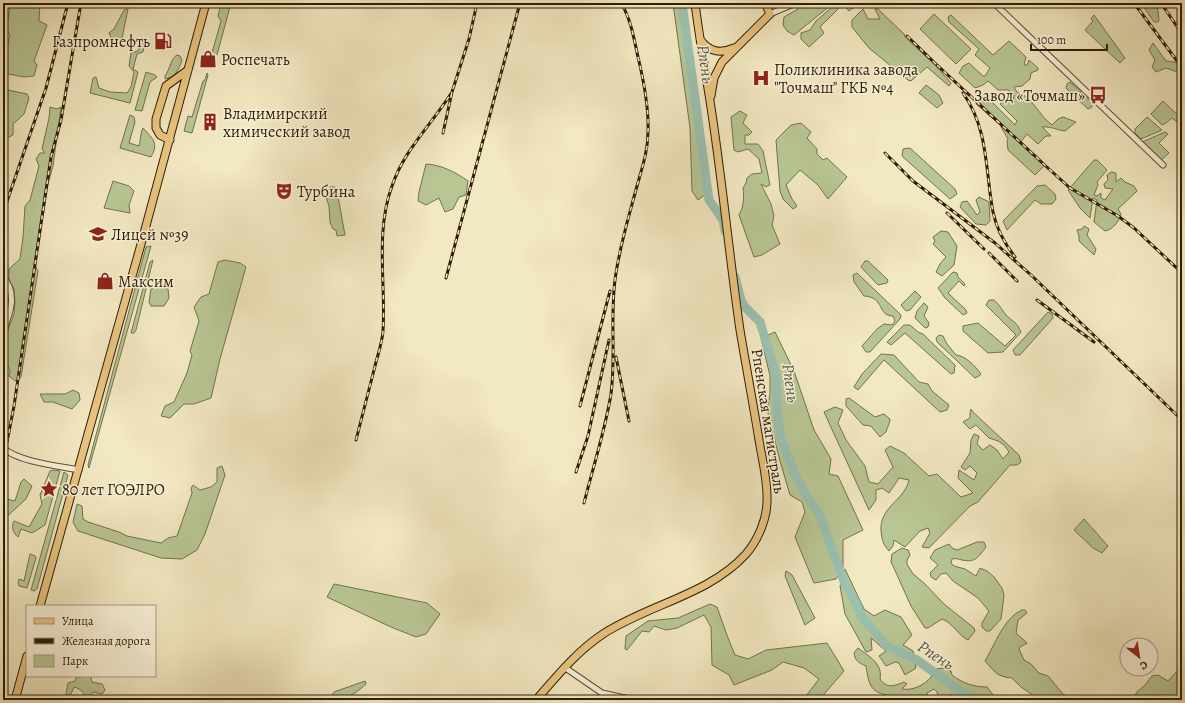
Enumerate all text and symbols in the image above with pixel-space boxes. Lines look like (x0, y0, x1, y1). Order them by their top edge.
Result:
scale bar (1031, 26, 1107, 52)
place label: Газпромнефть (52, 31, 150, 53)
fuel station icon: Газпромнефть (153, 31, 173, 51)
text: 100 m (1037, 32, 1066, 48)
water label: Рпень (691, 43, 720, 85)
shop icon: Роспечать (198, 49, 218, 69)
place label: Роспечать (221, 49, 290, 71)
place label: Поликлиника завода "Точмаш" ГКБ №4 (774, 59, 919, 99)
hospital icon: Поликлиника завода "Точмаш" ГКБ №4 (751, 68, 771, 88)
place label: Завод «Точмаш» (974, 85, 1085, 107)
bus stop icon: Завод «Точмаш» (1088, 85, 1108, 105)
place label: Владимирский химический завод (223, 103, 350, 143)
building icon: Владимирский химический завод (200, 112, 220, 132)
theatre icon: Турбина (274, 181, 294, 201)
place label: Турбина (297, 181, 356, 203)
school or university icon: Лицей №39 (88, 224, 108, 244)
place label: Лицей №39 (111, 224, 189, 246)
shop icon: Максим (95, 271, 115, 291)
place label: Максим (118, 271, 174, 293)
street label: Рпенская магистраль (746, 347, 790, 495)
water label: Рпень (776, 362, 805, 404)
place icon: 80 лет ГОЭЛРО (39, 479, 59, 499)
place label: 80 лет ГОЭЛРО (62, 479, 165, 501)
legend (26, 605, 156, 677)
text: Улица (62, 613, 94, 629)
text: Железная дорога (62, 633, 151, 649)
water label: Рпень (913, 635, 958, 676)
north arrow (1119, 637, 1159, 677)
text: Парк (62, 653, 88, 669)
text: С (1137, 657, 1150, 674)

